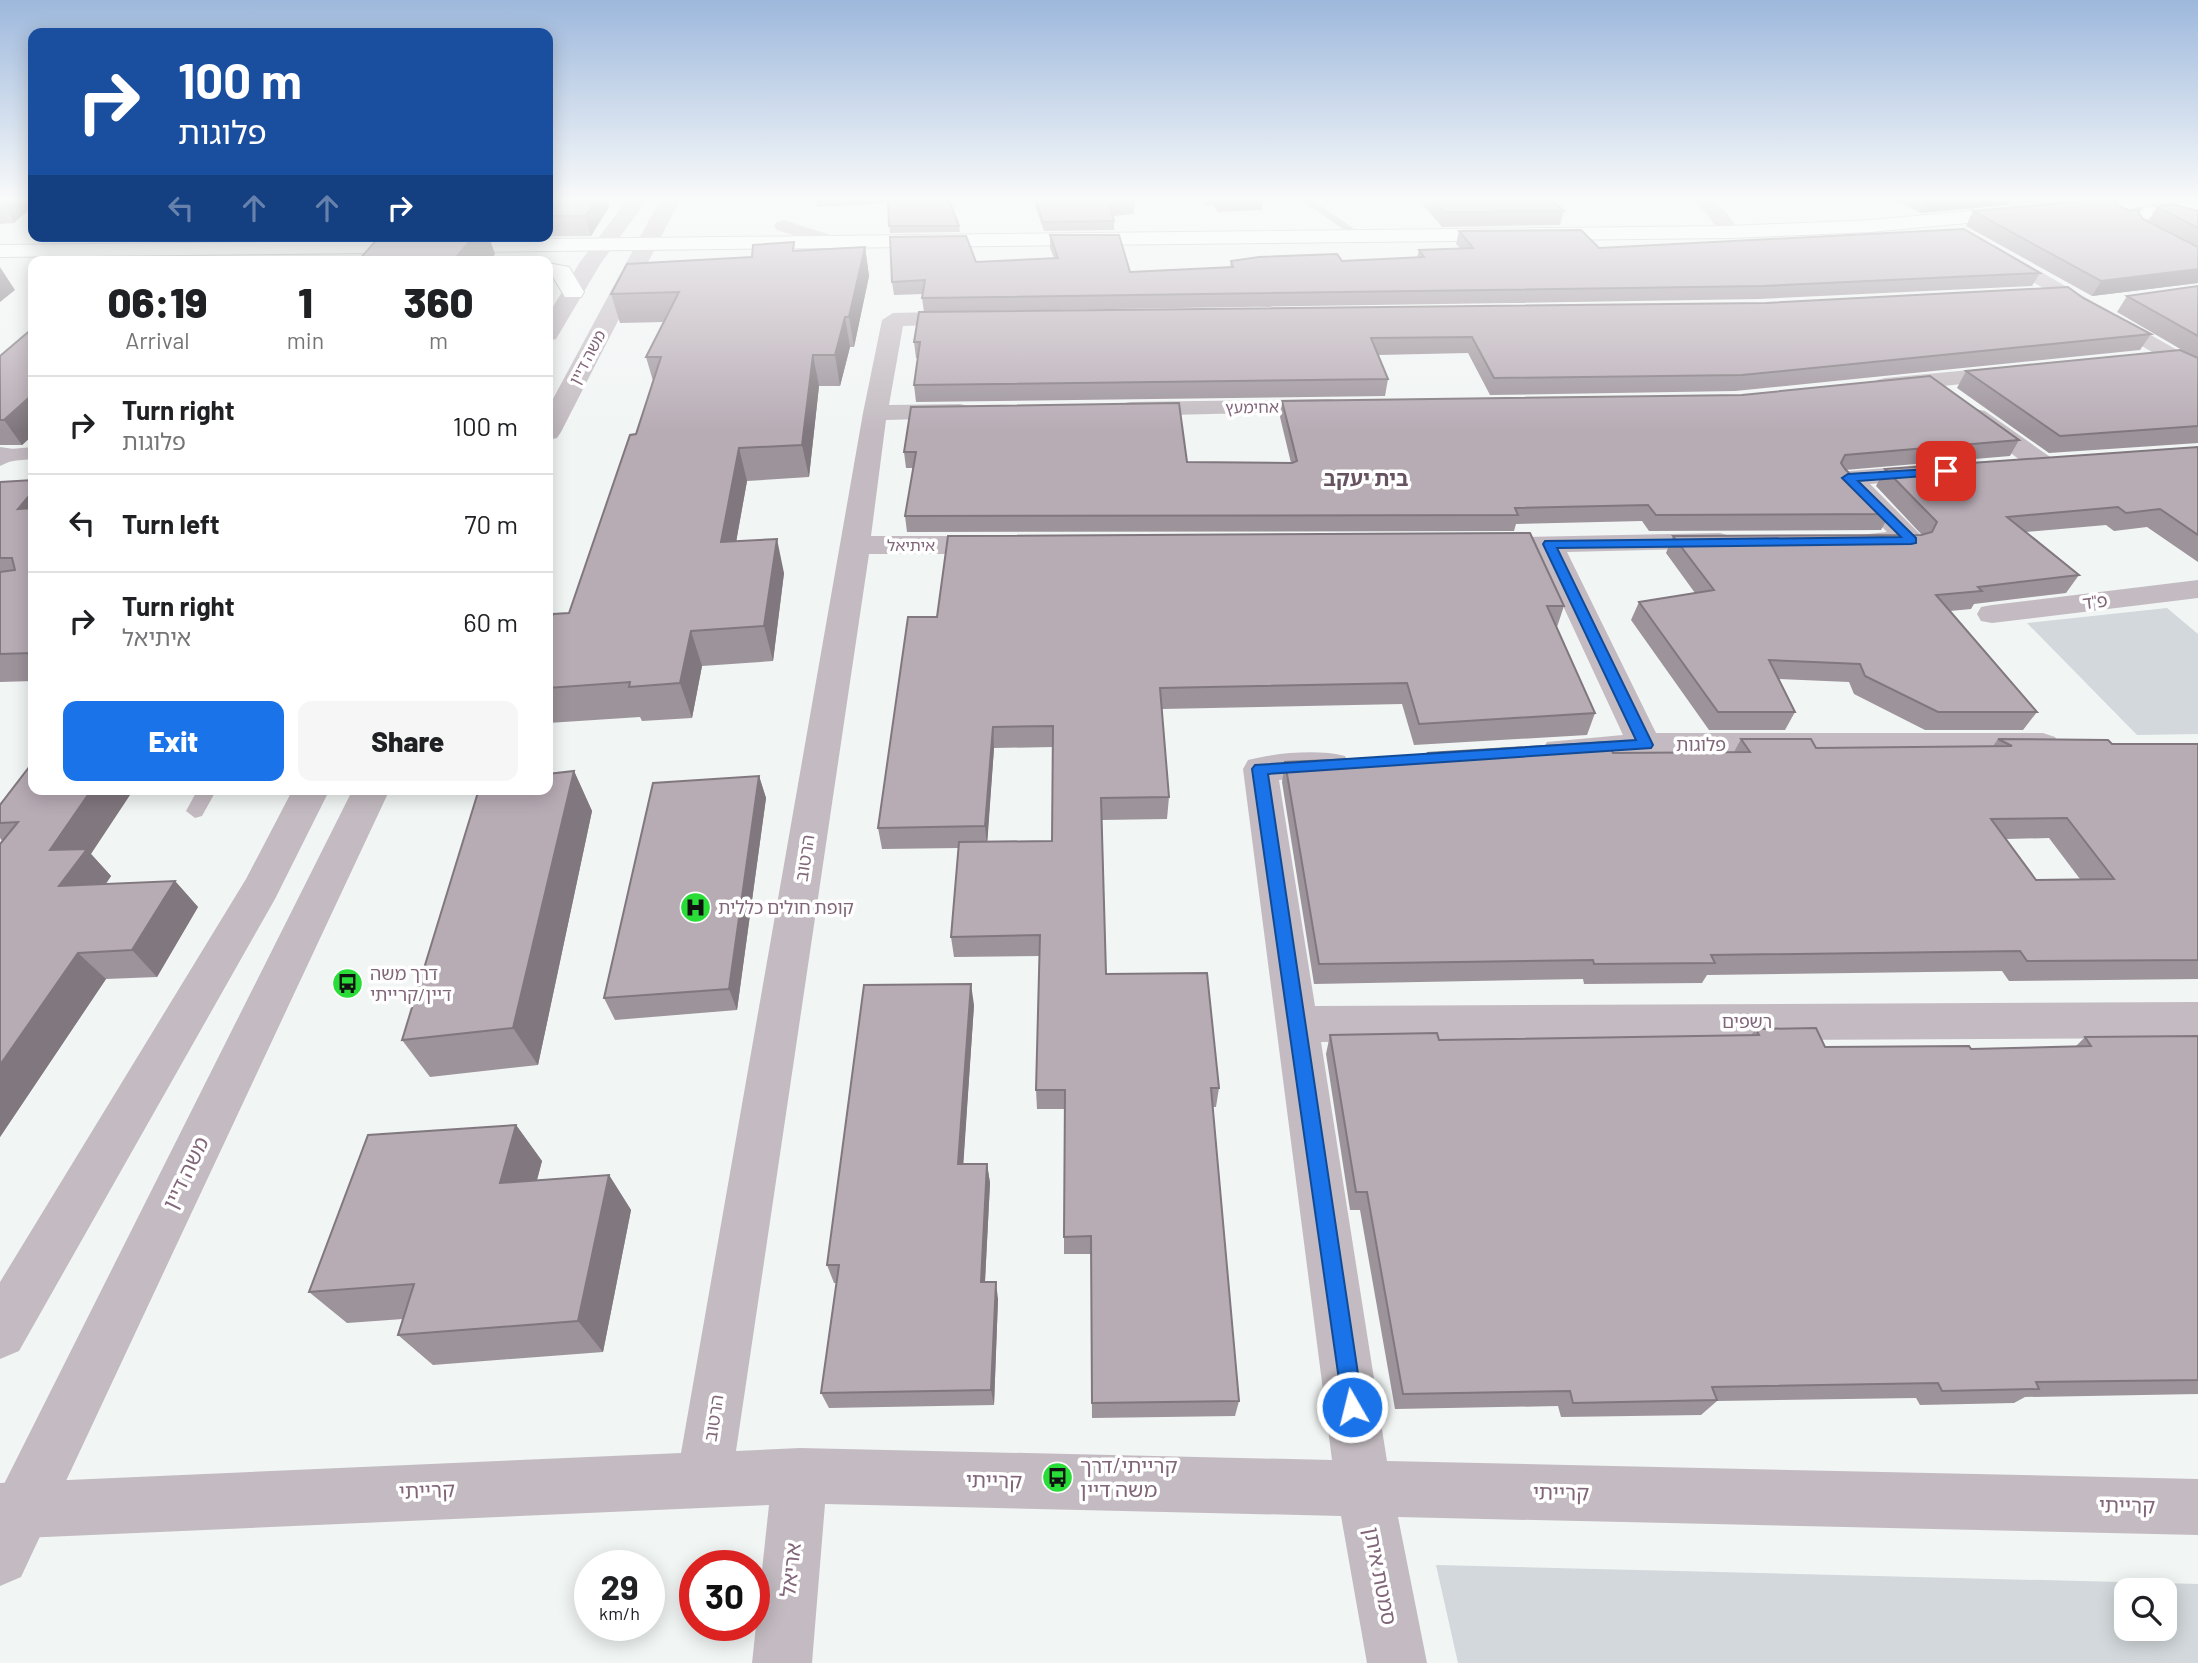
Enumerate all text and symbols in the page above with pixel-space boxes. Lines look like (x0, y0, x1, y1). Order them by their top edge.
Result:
text: 100 m (178, 50, 302, 109)
icon: right (63, 56, 154, 147)
text: פלוגות (178, 112, 267, 150)
icon: left (162, 189, 200, 227)
icon: ahead (235, 189, 273, 227)
icon: ahead (308, 189, 346, 227)
icon: right (381, 189, 419, 227)
text: 06:19 (107, 276, 207, 326)
text: 1 (298, 276, 313, 326)
text: 360 (404, 276, 473, 326)
text: Arrival (125, 326, 190, 354)
text: min (287, 326, 324, 354)
text: m (429, 326, 448, 354)
street label: משה דיין (564, 326, 609, 387)
text: Turn right (122, 394, 235, 425)
street label: אחימעץ (1225, 397, 1279, 416)
icon: right (63, 406, 101, 444)
text: 100 m (453, 410, 518, 441)
text: פלוגות (122, 427, 186, 455)
pin (1916, 441, 1976, 501)
icon: arrive (1927, 452, 1965, 490)
district label: בית יעקב (1324, 465, 1408, 490)
icon: left (63, 504, 101, 542)
text: Turn left (122, 508, 220, 539)
text: 70 m (464, 508, 518, 539)
street label: איתיאל (887, 535, 935, 554)
street label: פ"ד (2081, 589, 2109, 613)
text: Turn right (122, 590, 235, 621)
icon: right (63, 602, 101, 640)
text: 60 m (463, 606, 518, 637)
text: איתיאל (122, 623, 191, 651)
button: Exit (63, 701, 284, 781)
button: Share (298, 701, 518, 781)
street label: פלוגות (1676, 733, 1726, 755)
street label: הרטוב (789, 833, 819, 883)
hospital icon: קופת חולים כללית (678, 891, 712, 925)
place label: קופת חולים כללית (718, 896, 854, 918)
place label: דרך משה דיין/קרייתי (370, 962, 452, 1005)
bus stop icon: דרך משה דיין/קרייתי (330, 967, 364, 1001)
street label: רשפים (1722, 1010, 1772, 1032)
street label: משה דיין (156, 1132, 213, 1213)
position arrow (1315, 1370, 1389, 1444)
street label: הרטוב (698, 1393, 728, 1443)
place label: קרייתי/דרך משה דיין (1080, 1452, 1178, 1501)
bus stop icon: קרייתי/דרך משה דיין (1040, 1461, 1074, 1495)
street label: קרייתי (966, 1467, 1022, 1492)
street label: קרייתי (398, 1476, 456, 1503)
street label: קרייתי (1533, 1479, 1589, 1504)
street label: קרייתי (2099, 1492, 2155, 1517)
street label: סמטת איתן (1360, 1525, 1403, 1627)
street label: אריאל (774, 1541, 805, 1598)
speed limit sign: 30 (679, 1550, 770, 1641)
text: 29 (600, 1565, 639, 1607)
map controls (2114, 1578, 2177, 1641)
button: search (2114, 1578, 2177, 1641)
text: km/h (599, 1602, 640, 1624)

